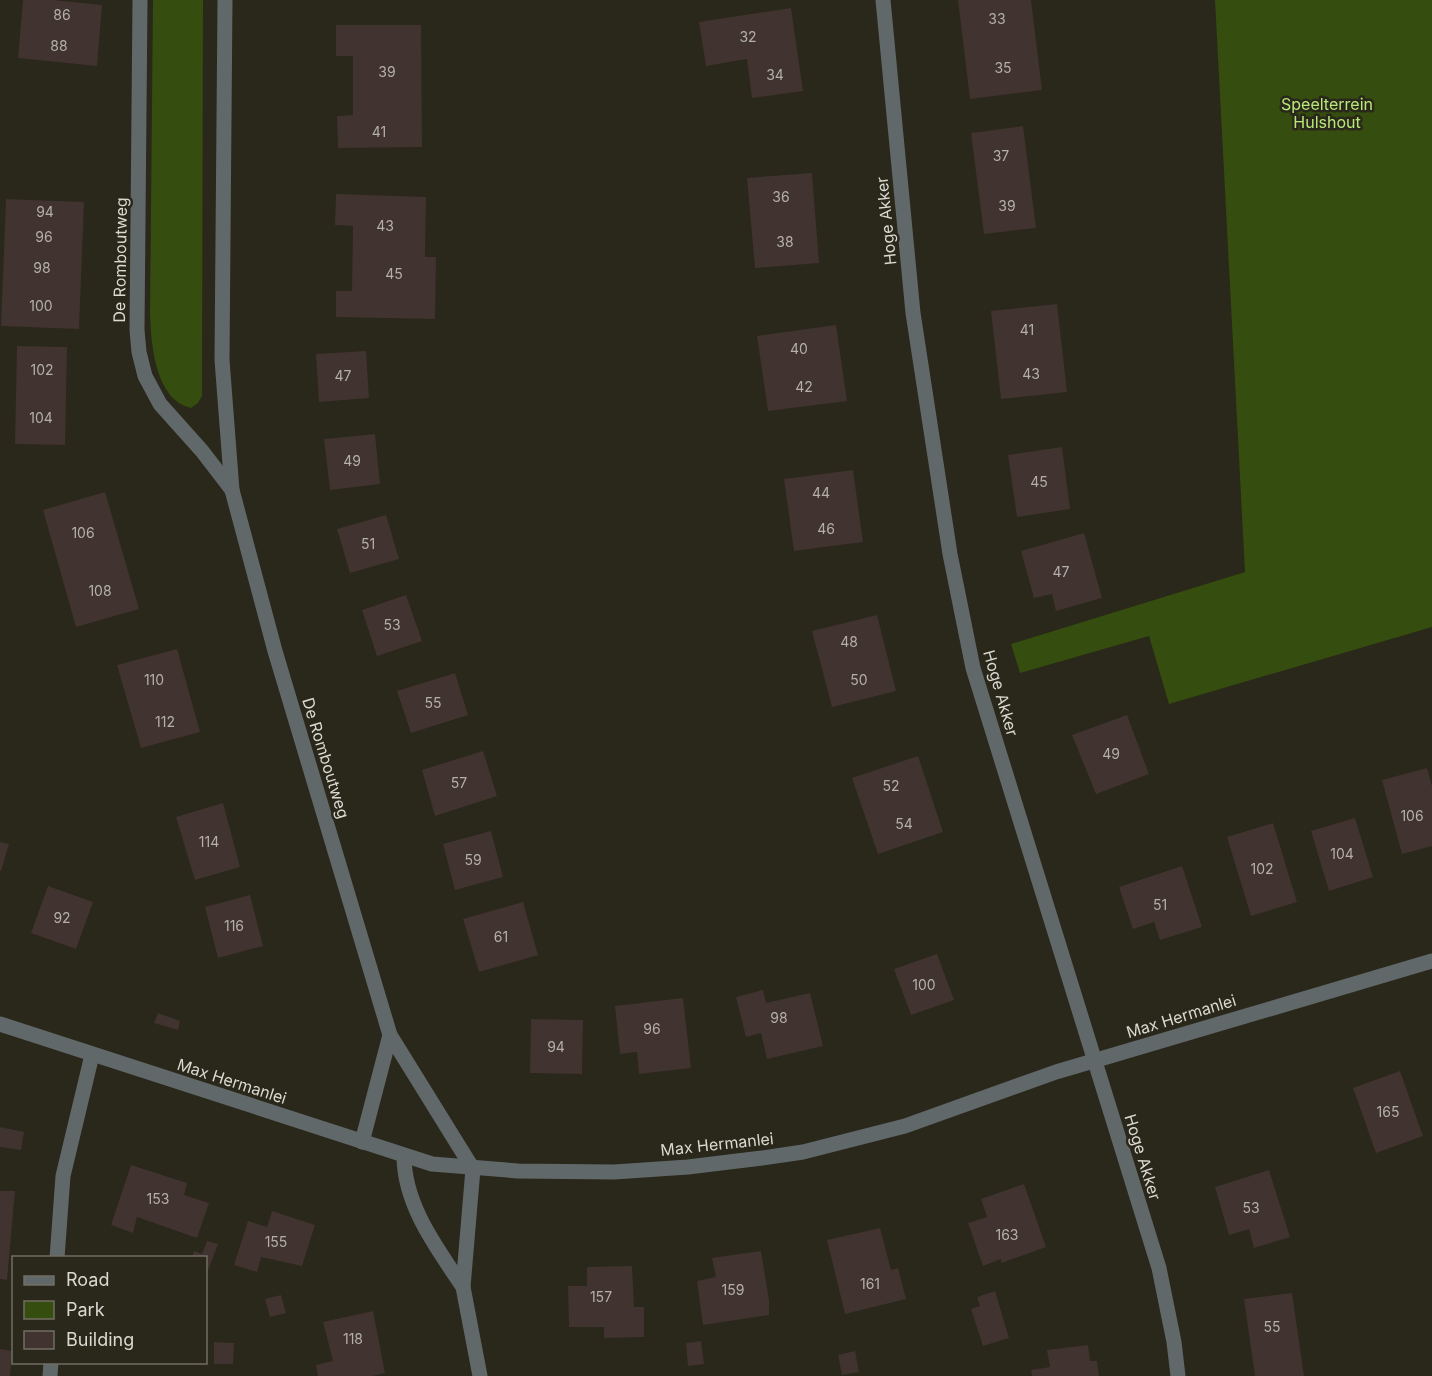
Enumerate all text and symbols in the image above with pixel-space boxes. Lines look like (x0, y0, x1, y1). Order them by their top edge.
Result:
house number: 86 (53, 6, 71, 23)
house number: 33 (988, 10, 1006, 27)
house number: 32 (739, 28, 757, 45)
house number: 88 (50, 37, 68, 54)
house number: 35 (994, 59, 1012, 76)
house number: 39 (378, 63, 396, 80)
house number: 34 (766, 66, 784, 83)
park label: Speelterrein Hulshout (1281, 94, 1373, 132)
house number: 41 (372, 123, 386, 140)
house number: 37 (993, 147, 1009, 164)
street label: Hoge Akker (871, 176, 901, 266)
house number: 36 (772, 188, 790, 205)
street label: De Romboutweg (109, 197, 131, 323)
house number: 39 (998, 197, 1016, 214)
house number: 94 (36, 203, 54, 220)
house number: 43 (376, 217, 394, 234)
house number: 96 (35, 228, 53, 245)
house number: 38 (776, 233, 794, 250)
house number: 98 (33, 259, 51, 276)
house number: 45 (385, 265, 403, 282)
house number: 100 (29, 297, 53, 314)
house number: 41 (1020, 321, 1034, 338)
house number: 40 (790, 340, 808, 357)
house number: 102 (30, 361, 54, 378)
house number: 43 (1022, 365, 1040, 382)
house number: 47 (335, 367, 352, 384)
house number: 42 (795, 378, 813, 395)
house number: 104 (29, 409, 53, 426)
house number: 49 (343, 452, 361, 469)
house number: 45 (1030, 473, 1048, 490)
house number: 44 (812, 484, 830, 501)
house number: 46 (817, 520, 835, 537)
house number: 106 (71, 524, 95, 541)
house number: 51 (361, 535, 375, 552)
house number: 47 (1053, 563, 1070, 580)
house number: 108 (88, 582, 112, 599)
house number: 53 (383, 616, 401, 633)
house number: 48 (840, 633, 858, 650)
street label: Hoge Akker (979, 648, 1023, 738)
house number: 110 (144, 671, 164, 688)
house number: 50 (850, 671, 868, 688)
house number: 55 (424, 694, 442, 711)
street label: De Romboutweg (298, 695, 354, 821)
house number: 112 (155, 713, 175, 730)
house number: 49 (1102, 745, 1120, 762)
house number: 57 (451, 774, 467, 791)
house number: 52 (882, 777, 900, 794)
house number: 106 (1400, 807, 1424, 824)
house number: 54 (895, 815, 913, 832)
house number: 114 (199, 833, 219, 850)
house number: 104 (1330, 845, 1354, 862)
house number: 59 (464, 851, 482, 868)
house number: 102 (1250, 860, 1274, 877)
house number: 51 (1153, 896, 1167, 913)
house number: 92 (53, 909, 71, 926)
house number: 116 (224, 917, 244, 934)
house number: 61 (494, 928, 508, 945)
house number: 100 (912, 976, 936, 993)
street label: Max Hermanlei (1124, 990, 1238, 1042)
house number: 98 (770, 1009, 788, 1026)
house number: 96 (643, 1020, 661, 1037)
house number: 94 (547, 1038, 565, 1055)
street label: Max Hermanlei (175, 1054, 289, 1108)
house number: 165 (1377, 1103, 1399, 1120)
street label: Hoge Akker (1120, 1112, 1166, 1202)
street label: Max Hermanlei (659, 1128, 775, 1160)
house number: 153 (147, 1190, 169, 1207)
house number: 53 (1242, 1199, 1260, 1216)
house number: 163 (995, 1226, 1019, 1243)
house number: 155 (265, 1233, 287, 1250)
legend (12, 1256, 207, 1364)
text: Road (66, 1269, 109, 1290)
house number: 161 (860, 1275, 880, 1292)
house number: 159 (722, 1281, 744, 1298)
house number: 157 (590, 1288, 612, 1305)
text: Park (66, 1299, 105, 1320)
house number: 55 (1263, 1318, 1281, 1335)
text: Building (66, 1329, 134, 1350)
house number: 118 (343, 1330, 363, 1347)

